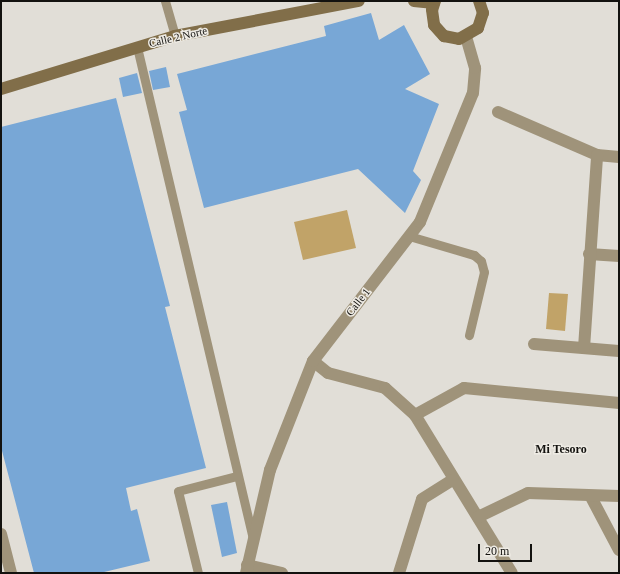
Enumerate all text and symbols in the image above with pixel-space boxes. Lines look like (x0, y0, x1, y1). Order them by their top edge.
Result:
street label: Calle 2 Norte (148, 24, 208, 50)
street label: Calle 1 (343, 286, 373, 318)
district label: Mi Tesoro (535, 443, 587, 457)
scale bar (480, 536, 534, 562)
text: 20 m (485, 544, 509, 558)

